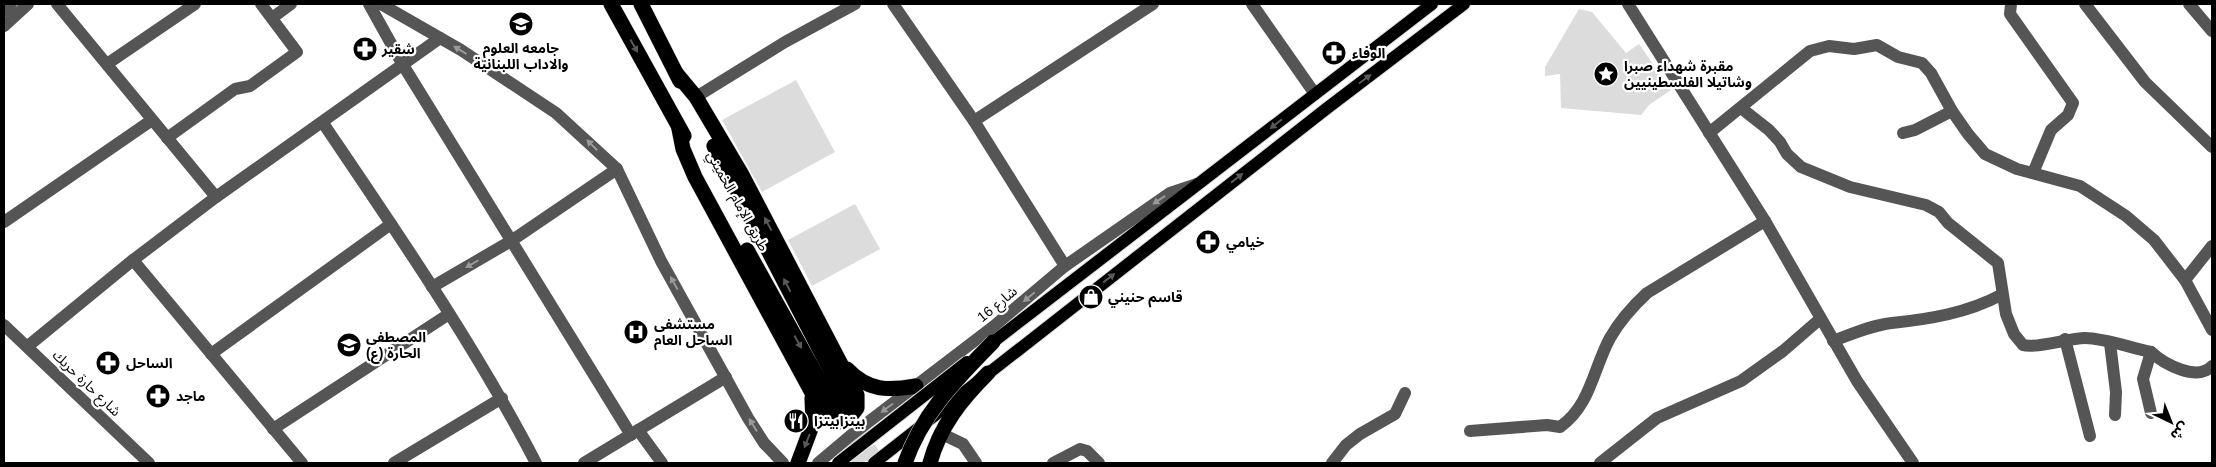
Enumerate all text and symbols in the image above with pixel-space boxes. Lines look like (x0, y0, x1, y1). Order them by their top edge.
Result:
school or university icon: جامعه العلوم والاداب اللبنانية (508, 11, 534, 37)
pharmacy icon: شقير (352, 36, 378, 62)
one-way arrow (630, 39, 638, 54)
place label: جامعه العلوم والاداب اللبنانية (474, 40, 568, 72)
pharmacy icon: الوفاء (1321, 40, 1347, 66)
place label: شقير (381, 41, 415, 58)
one-way arrow (454, 45, 467, 54)
place label: الوفاء (1352, 45, 1386, 61)
place label: مقبرة شهداء صبرا وشاتيلا الفلسطينيين (1624, 58, 1752, 90)
place icon: مقبرة شهداء صبرا وشاتيلا الفلسطينيين (1593, 61, 1619, 87)
one-way arrow (1358, 74, 1371, 85)
one-way arrow (1270, 118, 1283, 129)
one-way arrow (586, 139, 598, 151)
street label: طريق الإمام الخميني (701, 148, 772, 255)
one-way arrow (1230, 173, 1244, 183)
one-way arrow (1152, 196, 1166, 205)
one-way arrow (764, 217, 772, 232)
pharmacy icon: خيامي (1195, 229, 1221, 255)
place label: خيامي (1226, 234, 1265, 253)
one-way arrow (464, 260, 479, 268)
one-way arrow (1102, 273, 1116, 283)
one-way arrow (670, 276, 678, 291)
one-way arrow (782, 279, 791, 292)
street label: شارع 16 (974, 283, 1022, 327)
shop icon: قاسم حنيني (1078, 284, 1104, 310)
place label: قاسم حنيني (1108, 289, 1182, 308)
one-way arrow (1023, 291, 1035, 303)
place label: مستشفى الساحل العام (654, 316, 732, 351)
hospital icon: مستشفى الساحل العام (623, 319, 649, 345)
place label: المصطفى الحارة (ع) (366, 329, 426, 364)
school or university icon: المصطفى الحارة (ع) (336, 332, 362, 358)
one-way arrow (794, 334, 802, 349)
street label: شارع حارة حريك (48, 347, 124, 422)
pharmacy icon: الساحل (95, 350, 121, 376)
place label: الساحل (126, 355, 173, 371)
pharmacy icon: ماجد (145, 383, 171, 409)
place label: ماجد (176, 388, 205, 404)
north arrow (2146, 397, 2196, 447)
one-way arrow (880, 403, 894, 413)
restaurant icon: بيتزابيتزا (783, 408, 809, 434)
place label: بيتزابيتزا (814, 413, 865, 430)
one-way arrow (748, 419, 757, 432)
text: ش (2167, 419, 2192, 444)
one-way arrow (803, 434, 810, 449)

